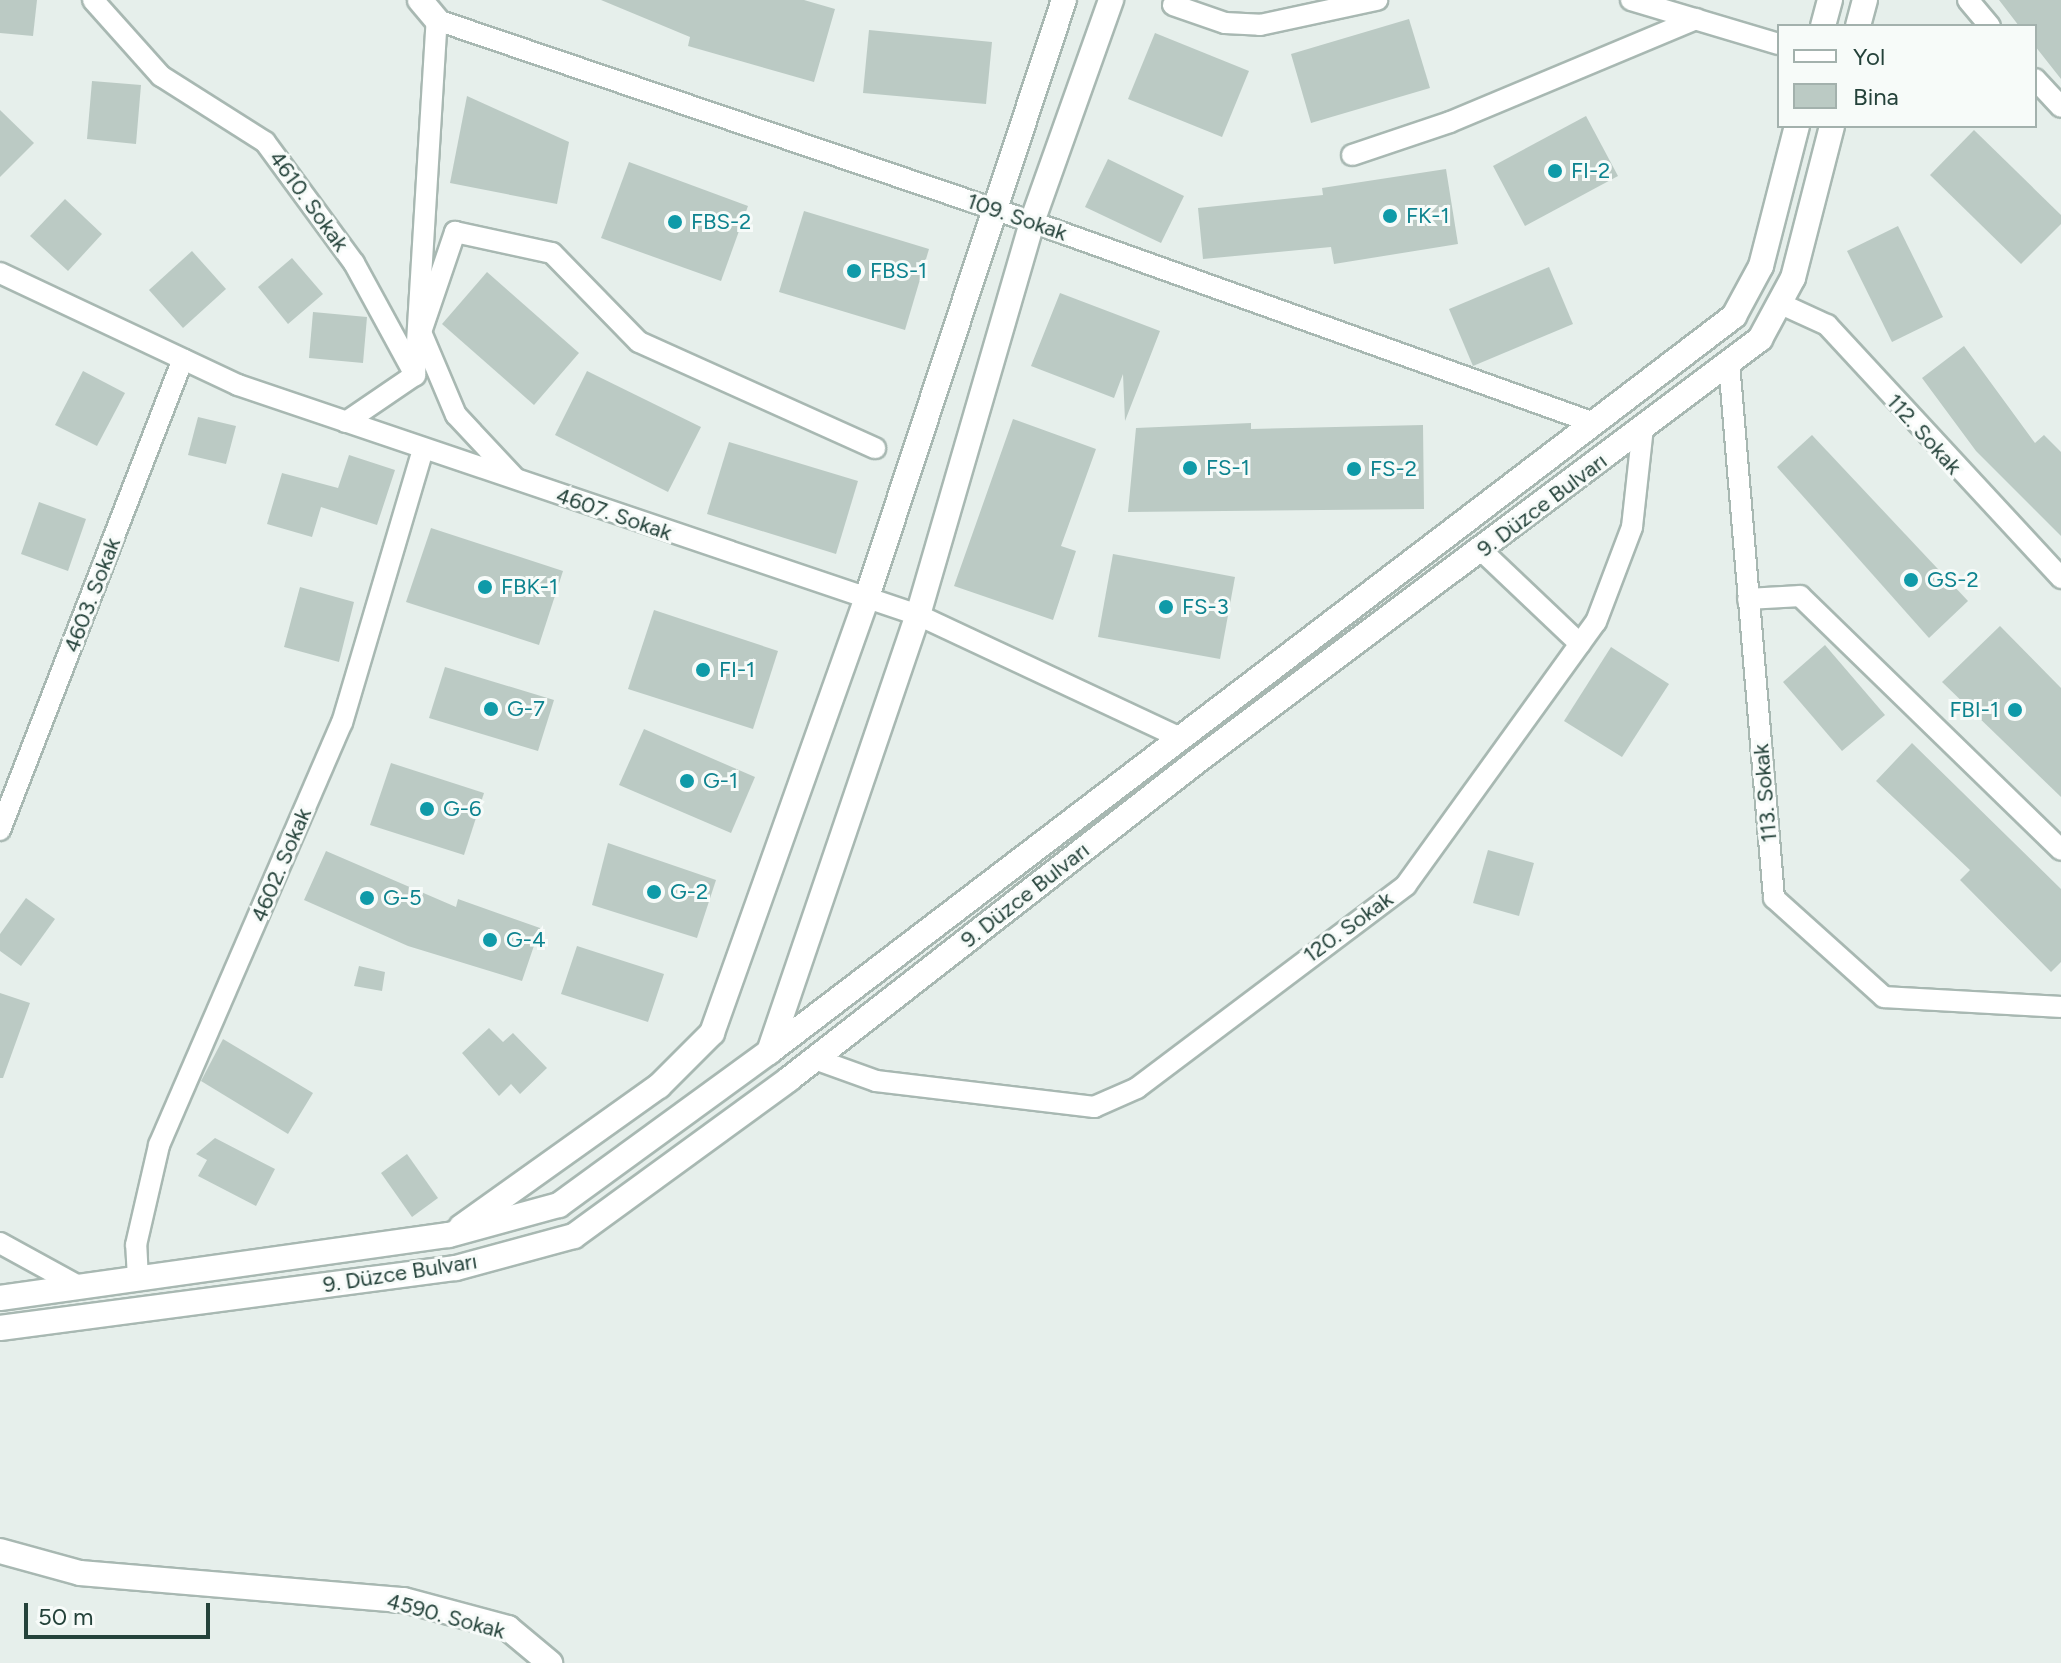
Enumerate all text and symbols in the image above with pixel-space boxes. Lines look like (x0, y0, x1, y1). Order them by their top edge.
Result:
legend (1777, 24, 2037, 128)
text: Yol (1853, 42, 1885, 71)
text: Bina (1853, 82, 1899, 111)
street label: 4610. Sokak (264, 146, 354, 256)
place label: FI-2 (1571, 158, 1610, 184)
marker: FI-2 (1546, 162, 1564, 180)
street label: 109. Sokak (963, 188, 1071, 246)
place label: FK-1 (1406, 203, 1450, 229)
marker: FK-1 (1381, 207, 1399, 225)
place label: FBS-2 (691, 209, 751, 235)
marker: FBS-2 (666, 213, 684, 231)
place label: FBS-1 (870, 258, 927, 284)
marker: FBS-1 (845, 262, 863, 280)
street label: 112. Sokak (1881, 388, 1967, 480)
street label: 9. Düzce Bulvarı (1472, 448, 1612, 562)
place label: FS-1 (1206, 455, 1250, 481)
place label: FS-2 (1370, 456, 1417, 482)
marker: FS-1 (1181, 459, 1199, 477)
marker: FS-2 (1345, 460, 1363, 478)
street label: 4607. Sokak (553, 482, 675, 546)
street label: 4603. Sokak (58, 534, 126, 656)
place label: GS-2 (1927, 567, 1979, 593)
marker: GS-2 (1902, 571, 1920, 589)
place label: FBK-1 (501, 574, 558, 600)
marker: FBK-1 (476, 578, 494, 596)
place label: FS-3 (1182, 594, 1229, 620)
marker: FS-3 (1157, 598, 1175, 616)
place label: FI-1 (719, 657, 755, 683)
marker: FI-1 (694, 661, 712, 679)
place label: G-7 (507, 696, 545, 722)
place label: FBI-1 (1949, 697, 1999, 723)
marker: G-7 (482, 700, 500, 718)
marker: FBI-1 (2006, 701, 2024, 719)
street label: 113. Sokak (1748, 743, 1782, 843)
place label: G-1 (703, 768, 738, 794)
marker: G-1 (678, 772, 696, 790)
place label: G-6 (443, 796, 481, 822)
marker: G-6 (418, 800, 436, 818)
street label: 4602. Sokak (245, 804, 317, 926)
street label: 9. Düzce Bulvarı (956, 837, 1094, 953)
place label: G-2 (670, 879, 708, 905)
marker: G-2 (645, 883, 663, 901)
place label: G-5 (383, 885, 422, 911)
street label: 120. Sokak (1298, 886, 1398, 968)
marker: G-5 (358, 889, 376, 907)
place label: G-4 (506, 927, 546, 953)
marker: G-4 (481, 931, 499, 949)
street label: 9. Düzce Bulvarı (321, 1248, 479, 1298)
scale bar (28, 1587, 214, 1637)
street label: 4590. Sokak (384, 1588, 508, 1644)
text: 50 m (38, 1602, 94, 1631)

